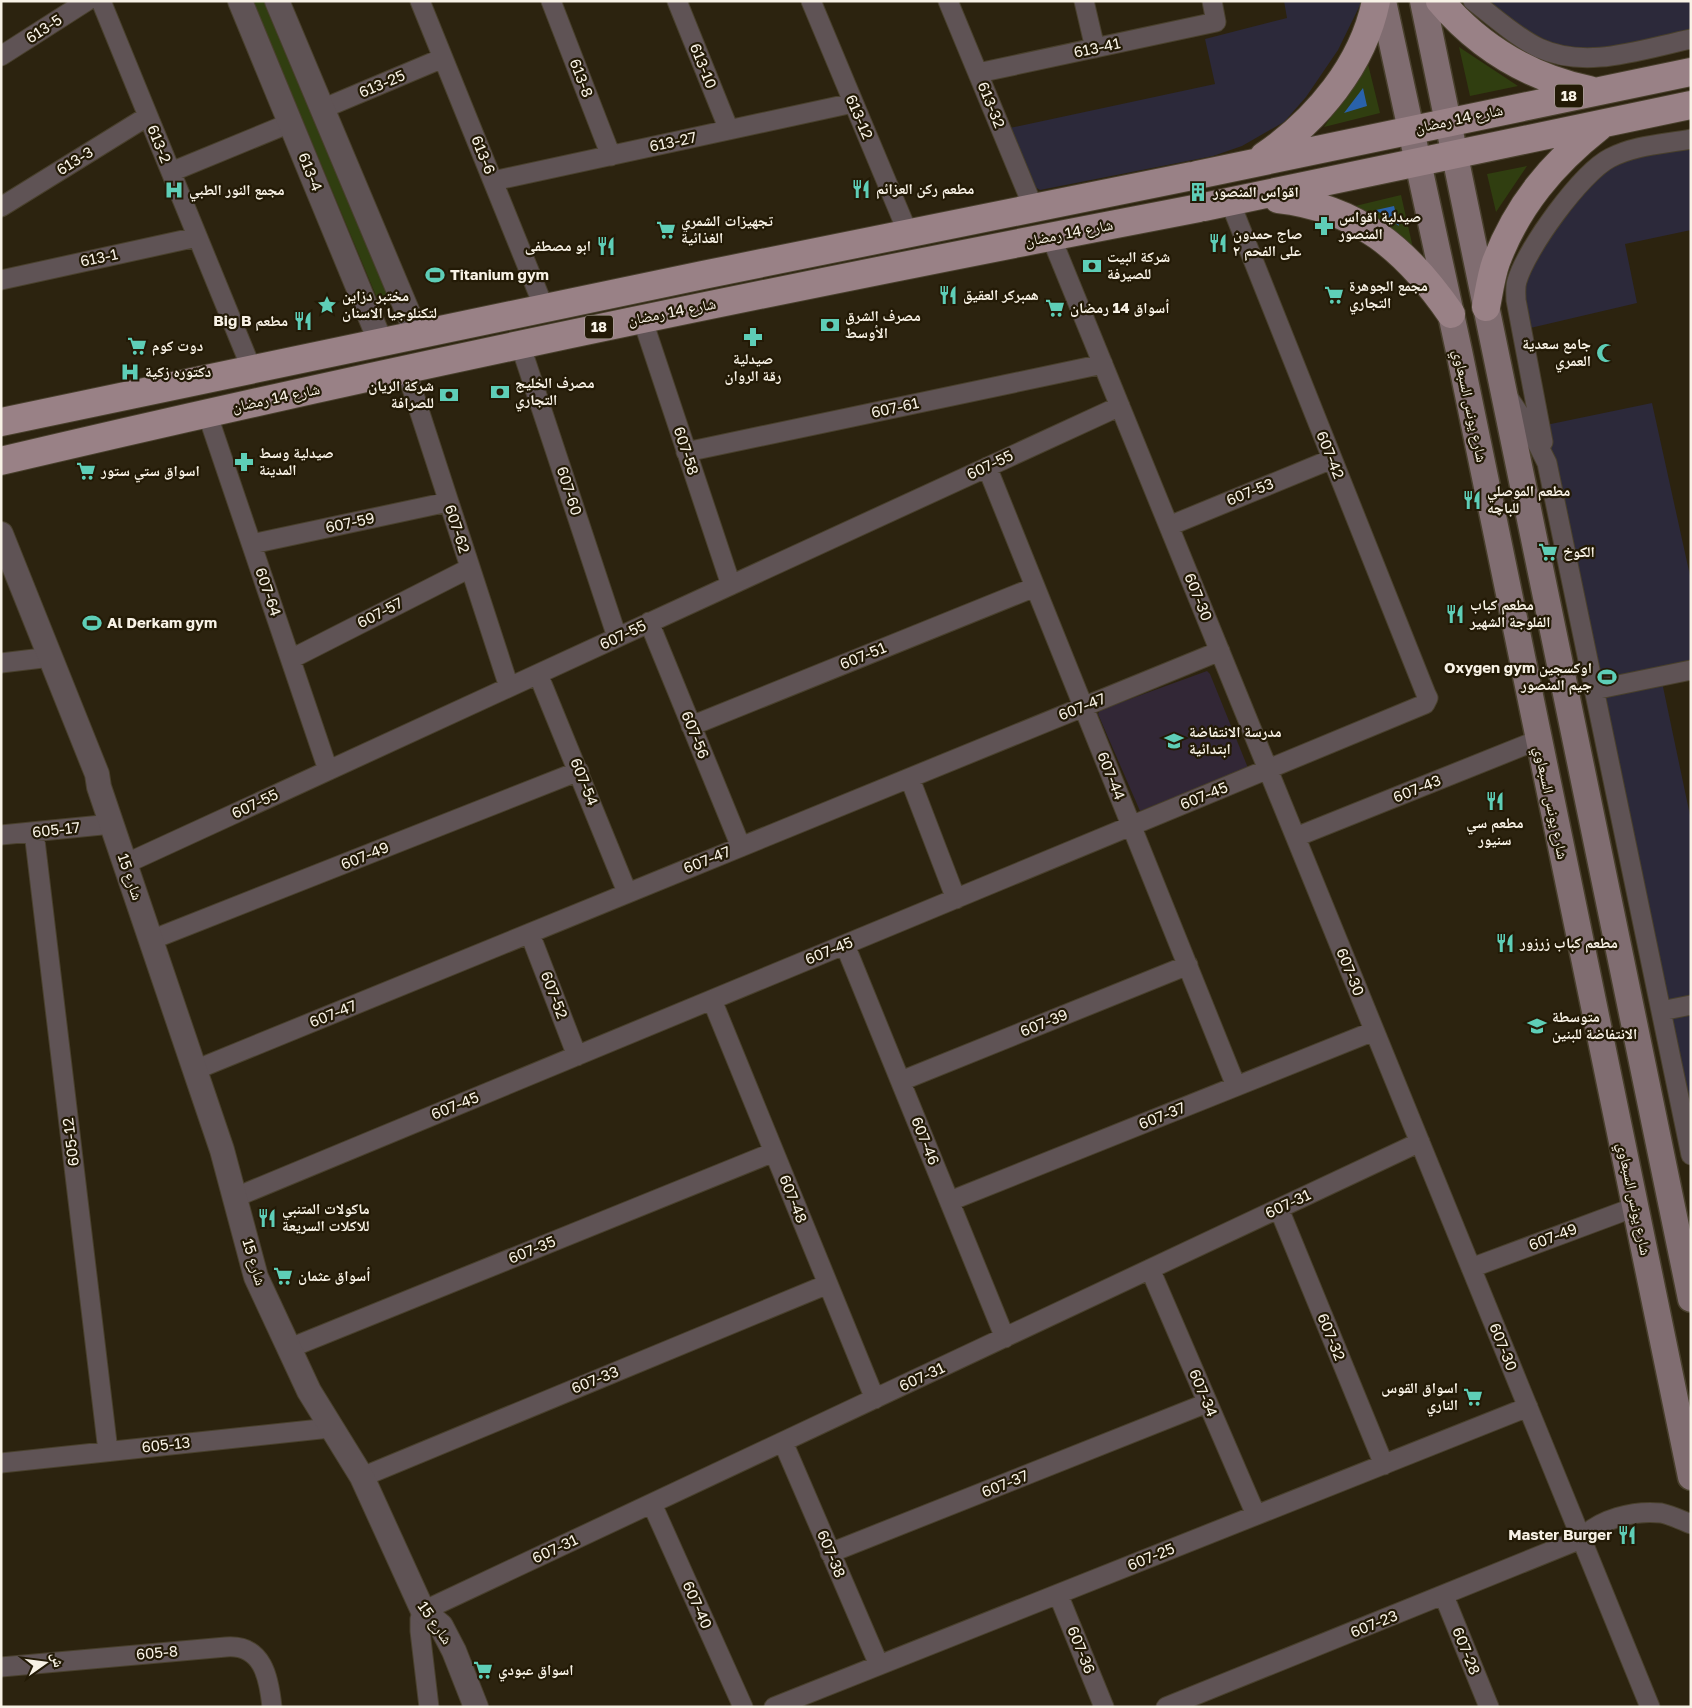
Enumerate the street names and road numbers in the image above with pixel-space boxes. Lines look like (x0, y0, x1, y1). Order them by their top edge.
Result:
street label: 613-5 (22, 10, 65, 46)
street label: 613-41 (1072, 33, 1122, 61)
street label: 613-10 (687, 40, 721, 91)
street label: 613-8 (566, 56, 598, 100)
street label: 613-25 (356, 65, 407, 101)
street label: 613-32 (975, 79, 1009, 130)
road number: 18 (1555, 84, 1583, 108)
street label: 613-12 (842, 92, 877, 142)
street label: شارع 14 رمضان (1413, 100, 1505, 138)
street label: 613-2 (144, 122, 176, 165)
street label: 613-27 (648, 127, 698, 155)
street label: 613-6 (468, 133, 500, 176)
street label: 613-3 (53, 142, 96, 178)
street label: 613-4 (295, 150, 327, 194)
street label: شارع 14 رمضان (1023, 215, 1115, 251)
street label: 613-1 (78, 244, 119, 270)
street label: شارع 14 رمضان (626, 294, 718, 330)
road number: 18 (585, 316, 613, 338)
street label: شارع يونس السبعاوي (1446, 348, 1492, 465)
street label: شارع 14 رمضان (230, 379, 322, 417)
street label: 607-61 (869, 393, 920, 421)
street label: 607-58 (671, 424, 703, 477)
street label: 607-42 (1313, 428, 1349, 481)
street label: 607-55 (963, 445, 1016, 483)
street label: 607-60 (554, 464, 586, 517)
street label: 607-53 (1223, 473, 1276, 509)
street label: 607-62 (442, 502, 474, 555)
street label: 607-59 (324, 508, 376, 536)
street label: 607-64 (252, 565, 286, 618)
street label: 607-30 (1181, 570, 1217, 623)
street label: 607-57 (354, 593, 405, 631)
street label: 607-55 (596, 615, 649, 653)
street label: 607-51 (837, 638, 888, 672)
street label: 607-47 (1055, 689, 1108, 724)
street label: 607-56 (678, 708, 714, 761)
street label: شارع يونس السبعاوي (1527, 745, 1573, 862)
street label: 607-44 (1094, 749, 1130, 802)
street label: 607-54 (567, 755, 603, 808)
street label: 607-43 (1390, 770, 1443, 806)
street label: 607-45 (1177, 777, 1230, 813)
street label: 607-55 (228, 784, 281, 822)
street label: 605-17 (31, 818, 81, 840)
street label: 607-49 (338, 837, 391, 873)
street label: 607-47 (680, 842, 733, 877)
street label: شارع 15 (113, 851, 147, 903)
street label: 607-45 (802, 932, 855, 968)
street label: 607-30 (1333, 945, 1369, 998)
street label: 607-52 (538, 968, 572, 1021)
street label: 607-47 (306, 996, 359, 1031)
street label: 607-39 (1017, 1004, 1070, 1040)
street label: 607-45 (428, 1087, 481, 1123)
street label: 607-37 (1136, 1098, 1188, 1133)
street label: 607-46 (908, 1114, 944, 1167)
street label: 605-12 (58, 1117, 82, 1167)
street label: شارع يونس السبعاوي (1610, 1141, 1656, 1258)
street label: 607-48 (776, 1172, 812, 1225)
street label: 607-31 (1262, 1185, 1313, 1221)
street label: 607-49 (1526, 1219, 1579, 1253)
street label: 607-35 (505, 1231, 558, 1267)
street label: شارع 15 (237, 1236, 271, 1288)
street label: 607-32 (1314, 1310, 1350, 1363)
street label: 607-30 (1486, 1320, 1522, 1373)
street label: 607-31 (896, 1358, 947, 1394)
street label: 607-33 (568, 1361, 621, 1397)
street label: 607-34 (1186, 1366, 1222, 1419)
street label: 605-13 (141, 1433, 191, 1456)
street label: 607-37 (979, 1466, 1031, 1501)
street label: 607-38 (814, 1527, 850, 1580)
street label: 607-31 (529, 1530, 580, 1566)
street label: 607-25 (1124, 1538, 1177, 1574)
street label: 607-40 (679, 1578, 716, 1631)
street label: شارع 15 (413, 1598, 457, 1649)
street label: 607-23 (1347, 1605, 1400, 1641)
street label: 607-36 (1064, 1623, 1100, 1676)
street label: 607-28 (1449, 1624, 1485, 1677)
street label: 605-8 (135, 1641, 179, 1663)

